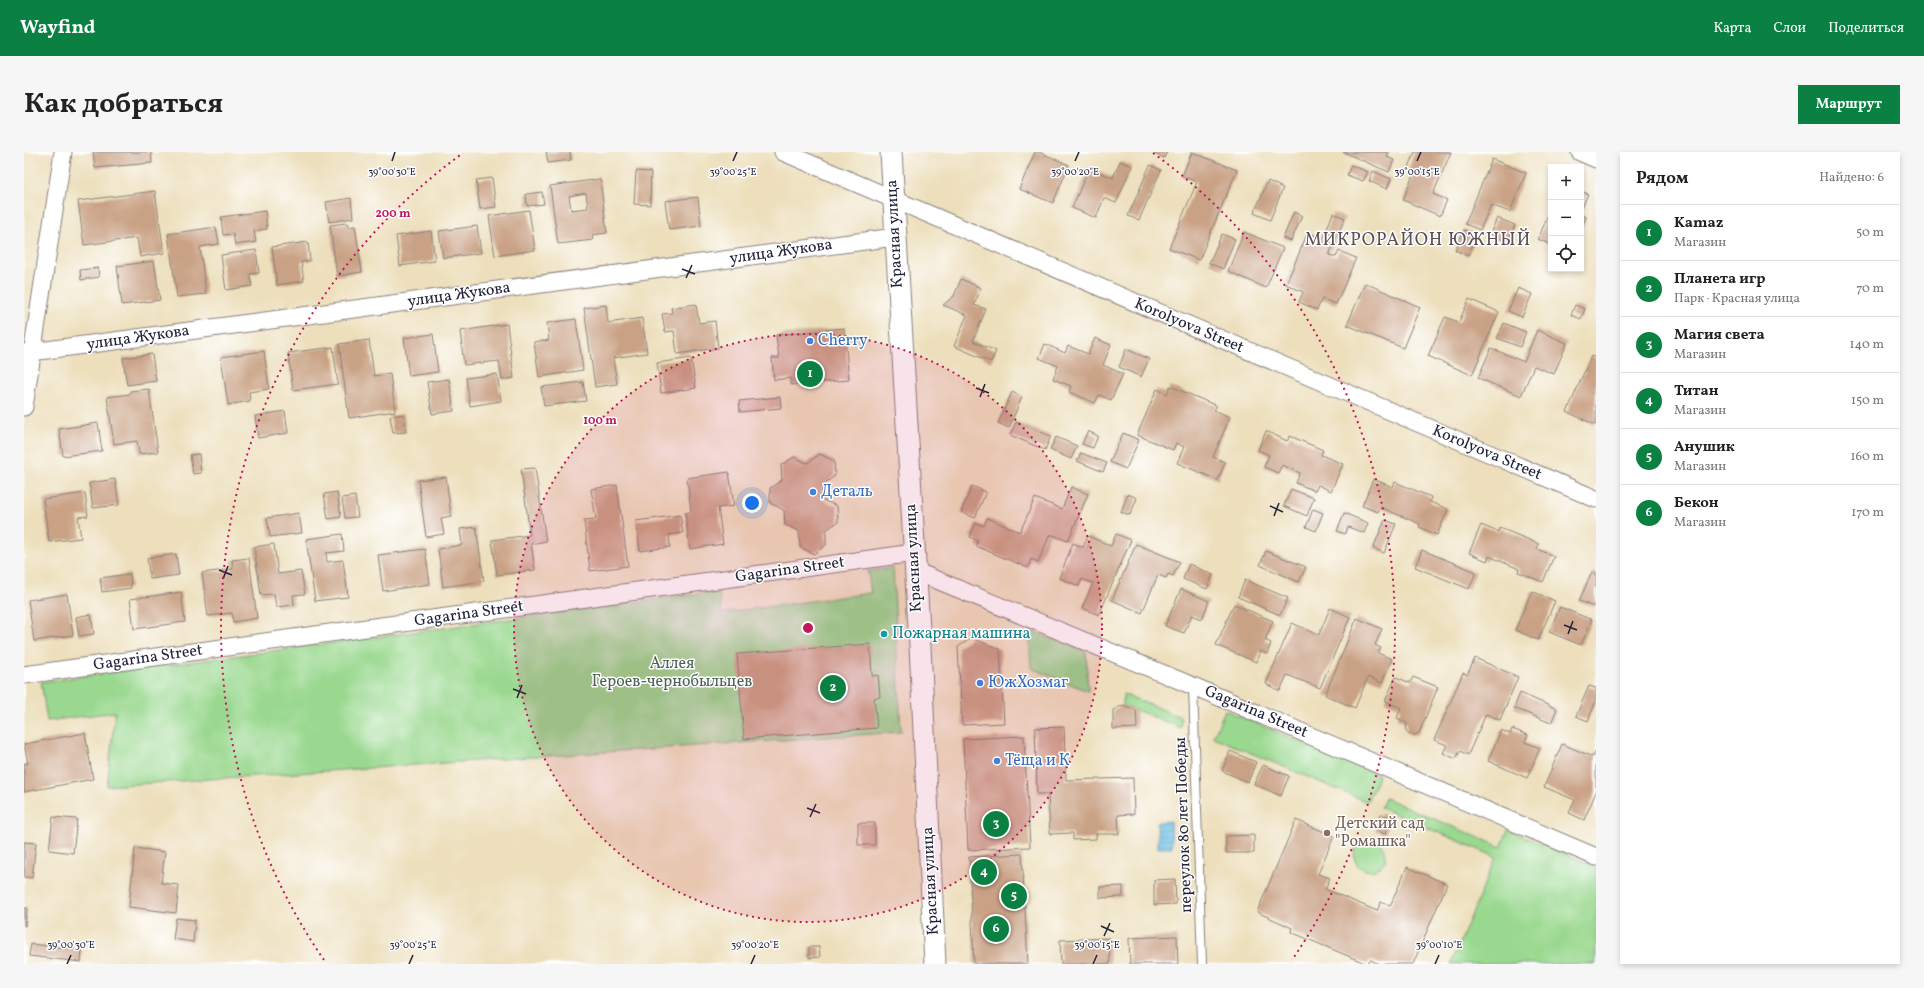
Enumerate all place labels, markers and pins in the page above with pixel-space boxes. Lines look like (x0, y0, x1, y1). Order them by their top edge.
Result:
place label: Cherry (818, 330, 868, 352)
marker: Cherry (805, 336, 815, 346)
pin: 1 (797, 359, 823, 389)
place label: Деталь (821, 481, 873, 503)
marker: Деталь (808, 487, 818, 497)
centre of rings (801, 621, 815, 635)
place label: Пожарная машина (892, 623, 1030, 645)
marker: Пожарная машина (879, 629, 889, 639)
place label: ЮжХозмаг (988, 672, 1068, 694)
pin: 2 (820, 673, 846, 703)
marker: ЮжХозмаг (975, 678, 985, 688)
place label: Тёща и К (1005, 750, 1070, 772)
marker: Тёща и К (992, 756, 1002, 766)
pin: 3 (983, 809, 1009, 839)
place label: Детский сад "Ромашка" (1335, 813, 1425, 853)
marker: Детский сад "Ромашка" (1322, 828, 1332, 838)
pin: 4 (971, 857, 997, 887)
pin: 5 (1001, 881, 1027, 911)
pin: 6 (983, 914, 1009, 944)

